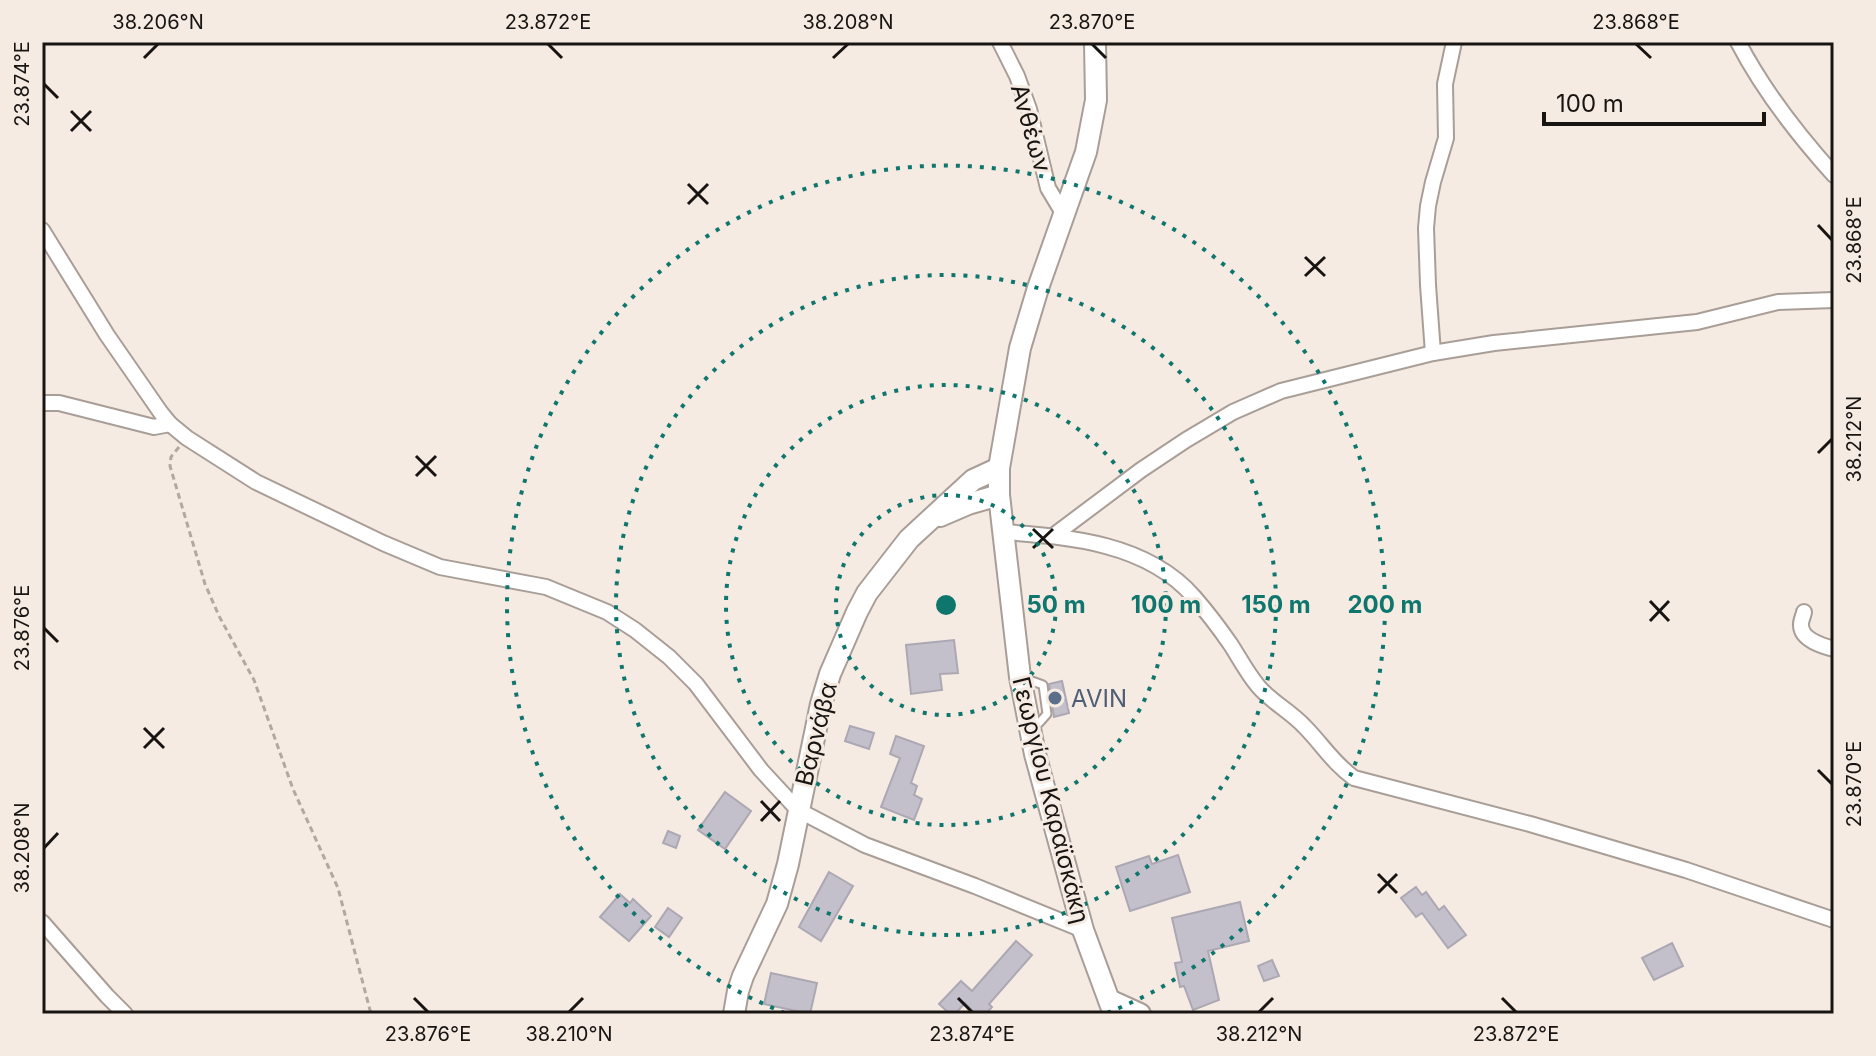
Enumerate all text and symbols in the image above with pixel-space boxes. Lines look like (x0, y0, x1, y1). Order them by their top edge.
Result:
text: 38.206°N (112, 10, 204, 34)
text: 23.872°E (505, 10, 591, 34)
text: 38.208°N (802, 10, 894, 34)
text: 23.870°E (1049, 10, 1135, 34)
text: 23.868°E (1592, 10, 1680, 34)
text: 23.874°E (10, 41, 34, 127)
scale bar (1544, 76, 1764, 126)
street label: Ανθέων (1005, 81, 1057, 175)
text: 100 m (1556, 89, 1624, 118)
text: 23.868°E (1842, 196, 1866, 284)
text: 38.212°N (1842, 396, 1866, 482)
text: 23.876°E (10, 585, 34, 671)
text: 50 m (1026, 590, 1086, 619)
text: 100 m (1131, 590, 1201, 619)
text: 150 m (1241, 590, 1311, 619)
text: 200 m (1347, 590, 1423, 619)
centre of rings (932, 591, 960, 619)
street label: Γεωργίου Καραϊσκάκη (1006, 674, 1096, 926)
street label: Βαρνάβα (789, 679, 843, 789)
place label: AVIN (1071, 684, 1127, 713)
marker: AVIN (1046, 689, 1064, 707)
text: 23.870°E (1842, 741, 1866, 827)
text: 38.208°N (10, 802, 34, 894)
text: 23.876°E (385, 1022, 471, 1046)
text: 38.210°N (525, 1022, 613, 1046)
text: 23.874°E (929, 1022, 1015, 1046)
text: 38.212°N (1216, 1022, 1302, 1046)
text: 23.872°E (1473, 1022, 1559, 1046)

